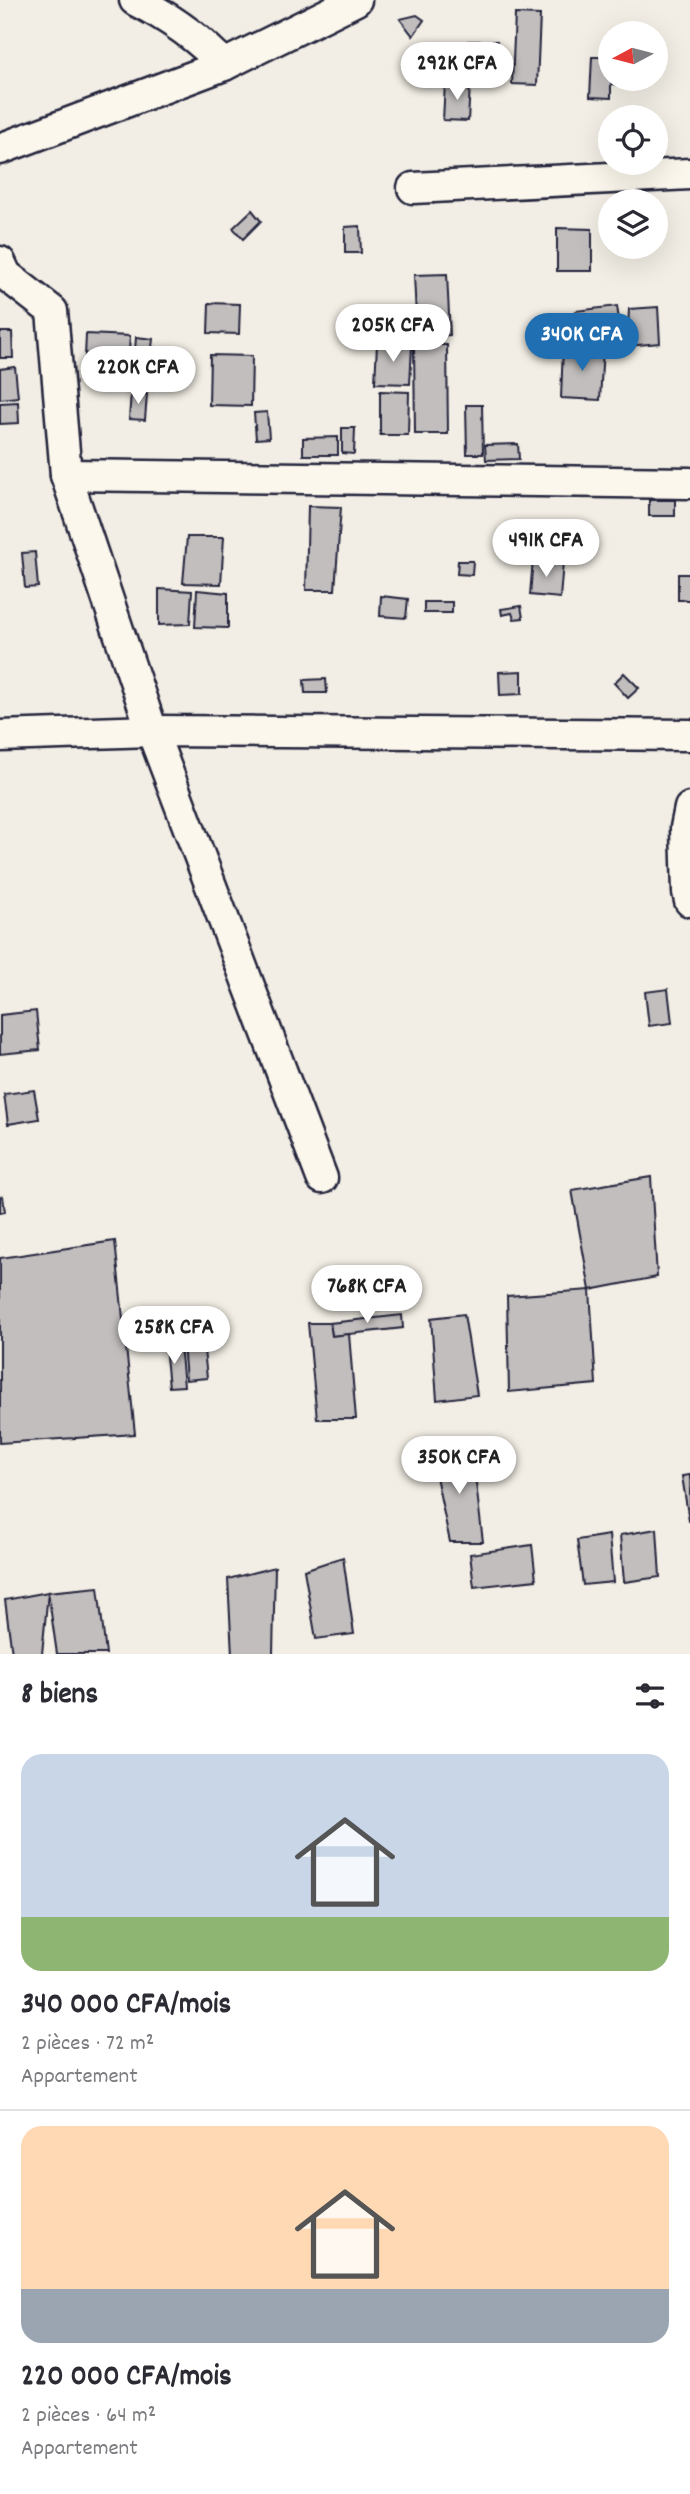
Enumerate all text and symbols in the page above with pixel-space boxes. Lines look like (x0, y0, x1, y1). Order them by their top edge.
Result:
north arrow (598, 21, 668, 91)
map controls (598, 21, 668, 259)
pin: 292K CFA (385, 42, 529, 102)
text: 292K CFA (417, 48, 497, 81)
button: locate (598, 105, 668, 175)
button: layers (598, 189, 668, 259)
pin: 205K CFA (321, 304, 465, 364)
text: 205K CFA (351, 310, 435, 343)
pin: 340K CFA (510, 314, 654, 373)
text: 340K CFA (541, 319, 623, 352)
pin: 220K CFA (66, 346, 210, 406)
text: 220K CFA (97, 352, 179, 385)
pin: 491K CFA (474, 520, 618, 579)
text: 491K CFA (508, 525, 584, 558)
pin: 768K CFA (295, 1266, 439, 1325)
text: 768K CFA (327, 1271, 407, 1304)
pin: 258K CFA (102, 1306, 246, 1366)
text: 258K CFA (134, 1312, 214, 1345)
pin: 350K CFA (387, 1436, 531, 1496)
text: 350K CFA (417, 1442, 501, 1475)
text: 8 biens (21, 1675, 98, 1718)
icon: filters (631, 1677, 669, 1715)
icon: home (282, 1799, 408, 1925)
text: 340 000 CFA/mois (21, 1985, 231, 2028)
text: 2 pièces · 72 m² (21, 2028, 154, 2061)
text: Appartement (21, 2061, 138, 2094)
icon: home (282, 2171, 408, 2297)
text: 220 000 CFA/mois (21, 2357, 232, 2400)
text: 2 pièces · 64 m² (21, 2400, 156, 2433)
text: Appartement (21, 2433, 138, 2466)

